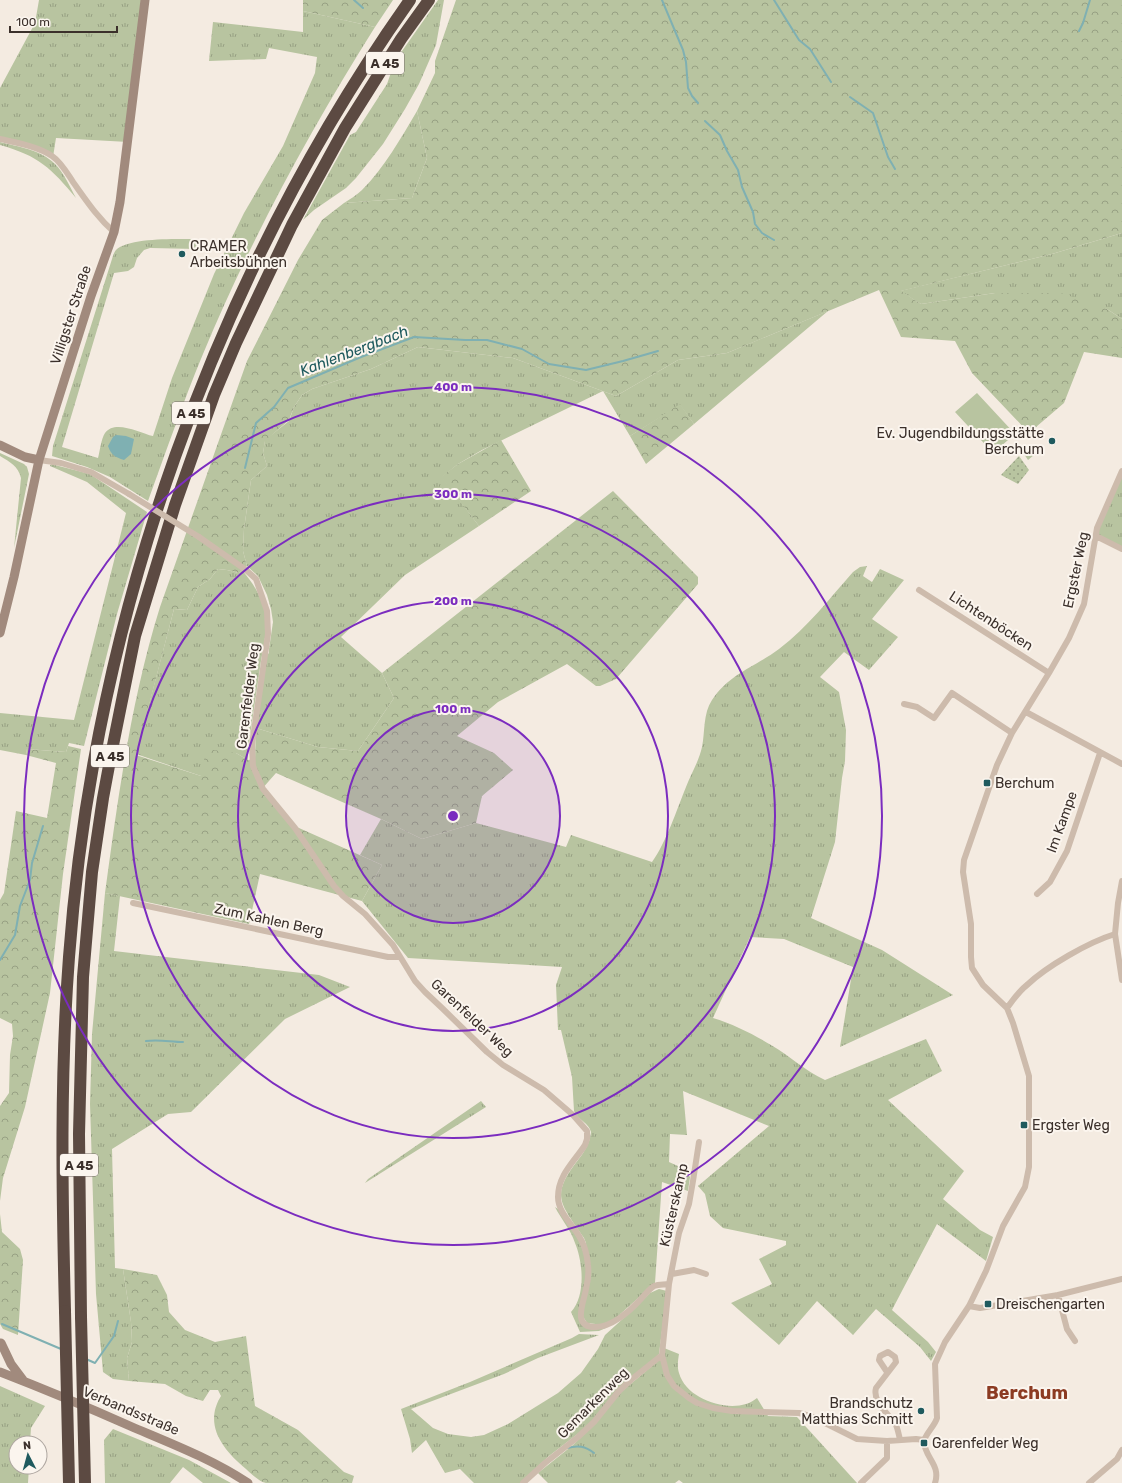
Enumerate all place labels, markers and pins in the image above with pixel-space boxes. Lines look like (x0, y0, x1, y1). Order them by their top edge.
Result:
place label: CRAMER Arbeitsbühnen (190, 238, 287, 271)
marker: CRAMER Arbeitsbühnen (177, 249, 187, 259)
place label: Ev. Jugendbildungsstätte Berchum (877, 425, 1044, 458)
marker: Ev. Jugendbildungsstätte Berchum (1047, 436, 1057, 446)
place label: Berchum (995, 775, 1055, 792)
marker: Berchum (982, 778, 992, 788)
centre of rings (446, 809, 460, 823)
place label: Ergster Weg (1032, 1117, 1110, 1134)
marker: Ergster Weg (1019, 1120, 1029, 1130)
place label: Dreischengarten (996, 1296, 1105, 1313)
marker: Dreischengarten (983, 1299, 993, 1309)
place label: Brandschutz Matthias Schmitt (801, 1395, 914, 1428)
marker: Brandschutz Matthias Schmitt (916, 1406, 926, 1416)
place label: Garenfelder Weg (932, 1435, 1039, 1452)
marker: Garenfelder Weg (919, 1438, 929, 1448)

